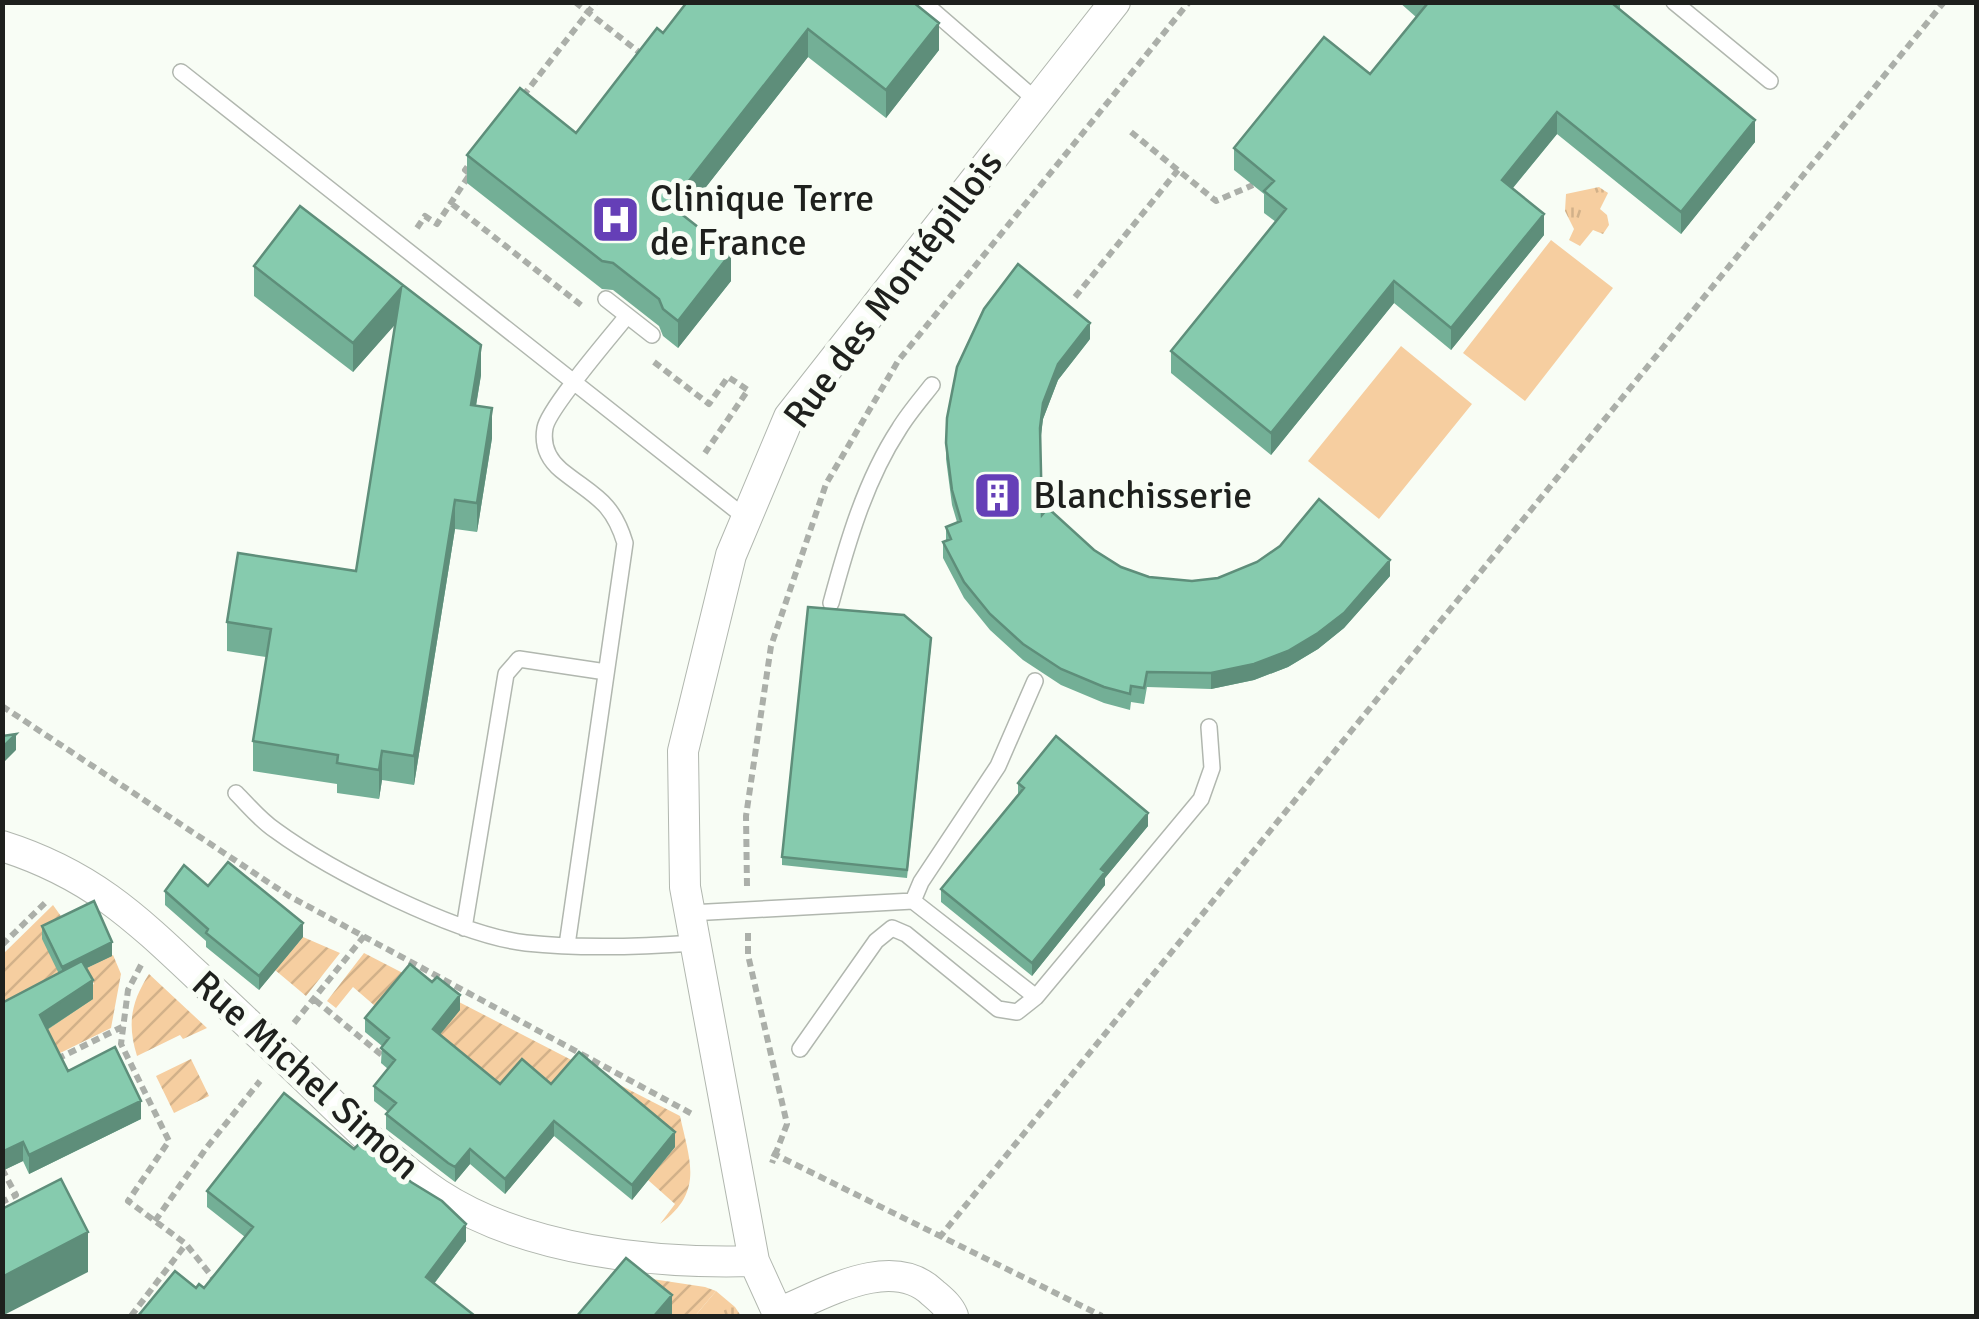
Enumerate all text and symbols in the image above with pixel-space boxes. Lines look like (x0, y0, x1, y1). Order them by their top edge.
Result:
street label: Rue des Montépillois (773, 141, 1013, 437)
place label: Clinique Terre de France (650, 175, 874, 266)
hospital icon: Clinique Terre de France (589, 194, 641, 246)
building icon: Blanchisserie (972, 469, 1024, 521)
place label: Blanchisserie (1033, 472, 1252, 519)
street label: Rue Michel Simon (182, 960, 430, 1190)

